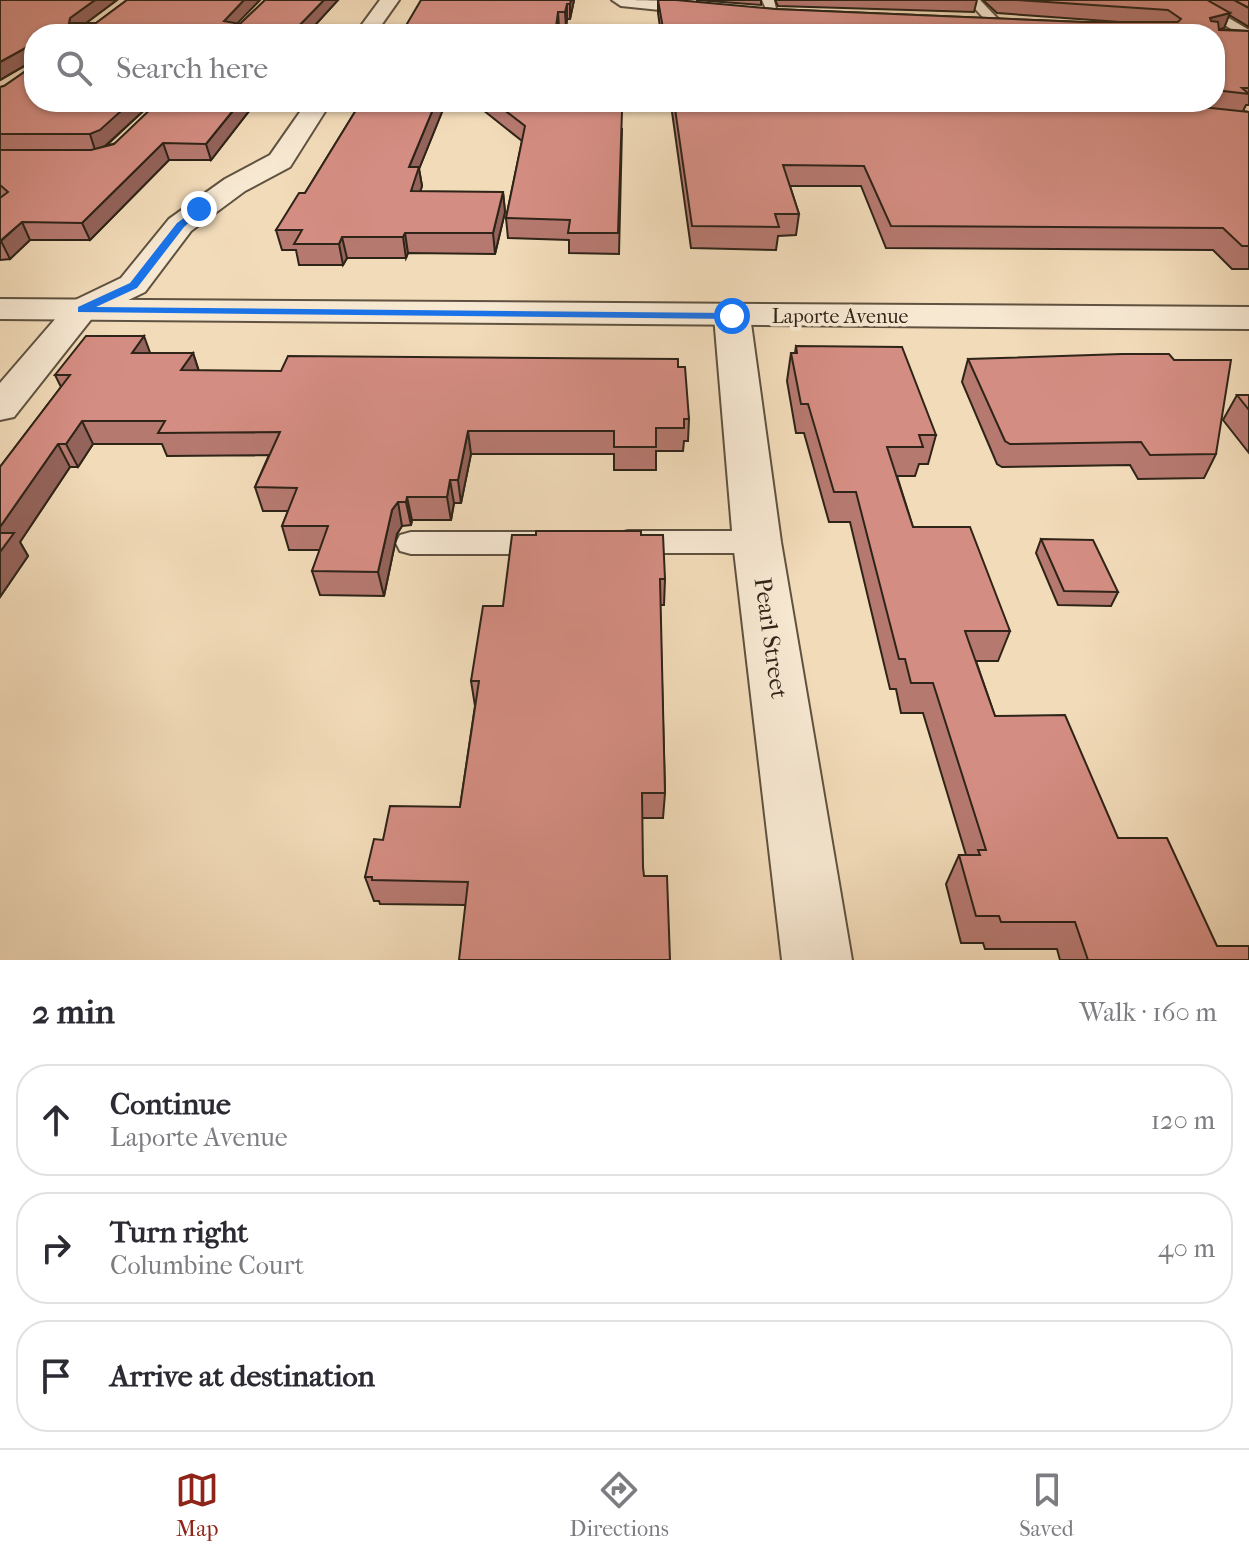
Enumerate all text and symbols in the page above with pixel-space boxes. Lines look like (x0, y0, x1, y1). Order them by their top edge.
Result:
search box (24, 24, 1225, 112)
icon: search (52, 46, 96, 90)
text: Search here (116, 51, 268, 86)
route end (181, 191, 217, 227)
route start (714, 298, 750, 334)
street label: Laporte Avenue (772, 305, 908, 328)
street label: Pearl Street (749, 576, 793, 701)
text: 2 min (32, 992, 115, 1032)
text: Walk · 160 m (1079, 997, 1217, 1028)
text: Continue (110, 1087, 231, 1122)
icon: ahead (34, 1098, 78, 1142)
text: 120 m (1151, 1105, 1215, 1136)
text: Laporte Avenue (110, 1122, 288, 1153)
text: Turn right (110, 1215, 248, 1250)
icon: right (34, 1226, 78, 1270)
text: 40 m (1158, 1233, 1215, 1264)
text: Columbine Court (110, 1250, 304, 1281)
icon: arrive (34, 1354, 78, 1398)
text: Arrive at destination (110, 1359, 375, 1394)
tab: Map (175, 1468, 219, 1542)
tab: Directions (570, 1468, 669, 1542)
tab: Saved (1019, 1468, 1074, 1542)

